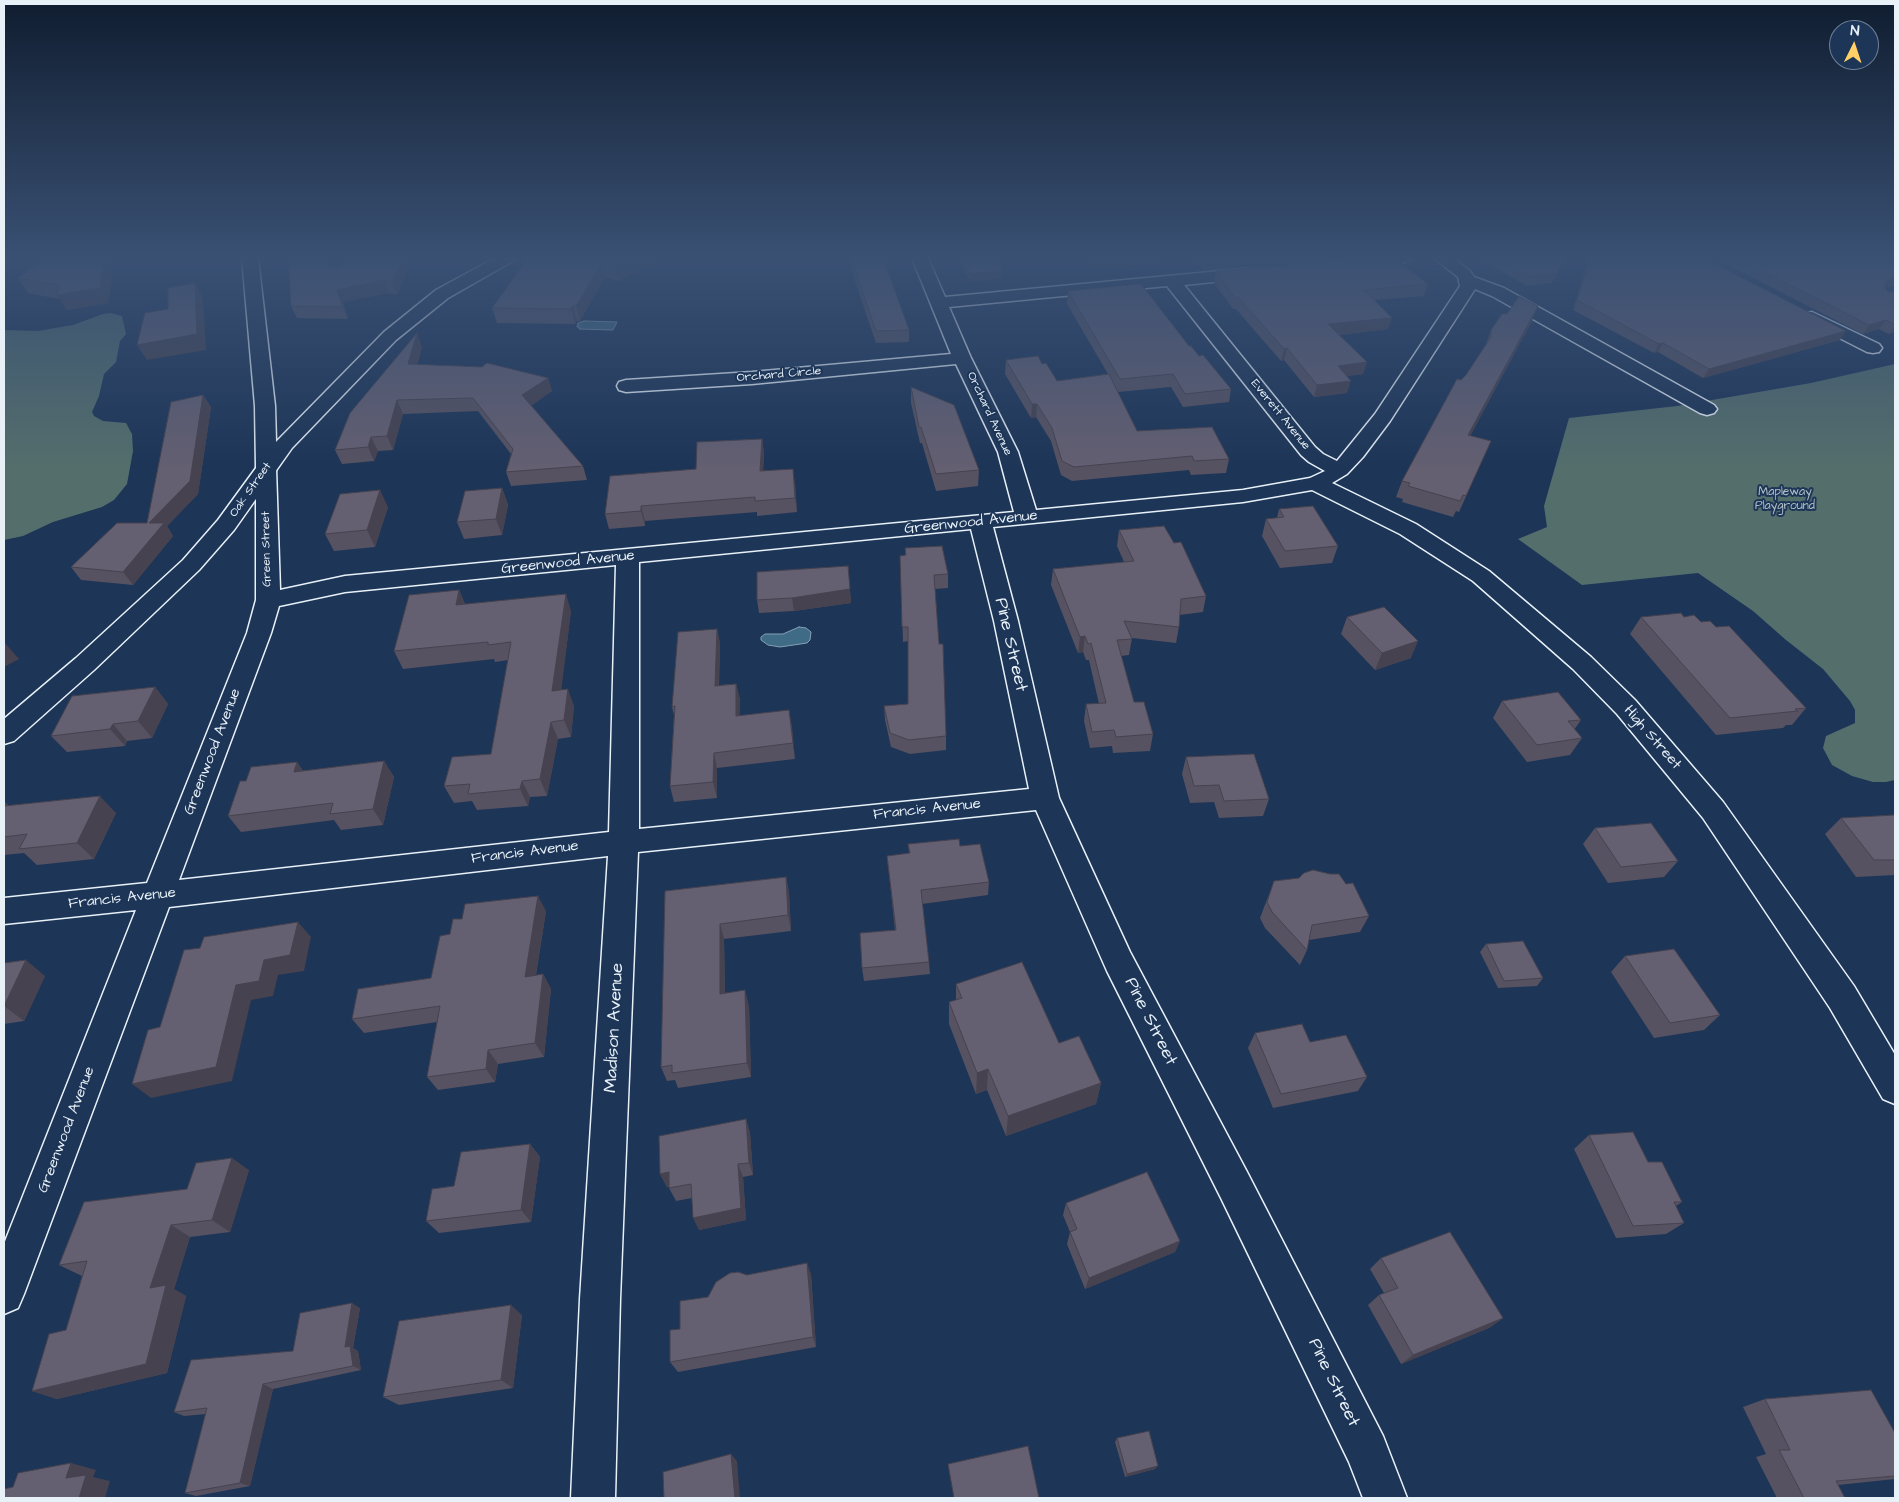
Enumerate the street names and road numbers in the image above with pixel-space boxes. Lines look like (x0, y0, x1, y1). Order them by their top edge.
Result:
street label: Orchard Circle (736, 364, 822, 386)
street label: Orchard Avenue (963, 370, 1015, 458)
street label: Everett Avenue (1247, 377, 1313, 453)
street label: Oak Street (227, 460, 275, 520)
street label: Greenwood Avenue (904, 507, 1038, 539)
street label: Green Street (259, 511, 275, 587)
street label: Greenwood Avenue (501, 547, 635, 579)
street label: Pine Street (989, 596, 1031, 694)
street label: Greenwood Avenue (181, 686, 245, 818)
street label: High Street (1619, 702, 1685, 774)
street label: Francis Avenue (872, 795, 982, 825)
street label: Francis Avenue (470, 837, 580, 869)
street label: Francis Avenue (67, 884, 177, 914)
street label: Madison Avenue (601, 963, 629, 1093)
street label: Pine Street (1119, 974, 1181, 1070)
street label: Greenwood Avenue (35, 1064, 99, 1196)
street label: Pine Street (1302, 1335, 1364, 1431)

